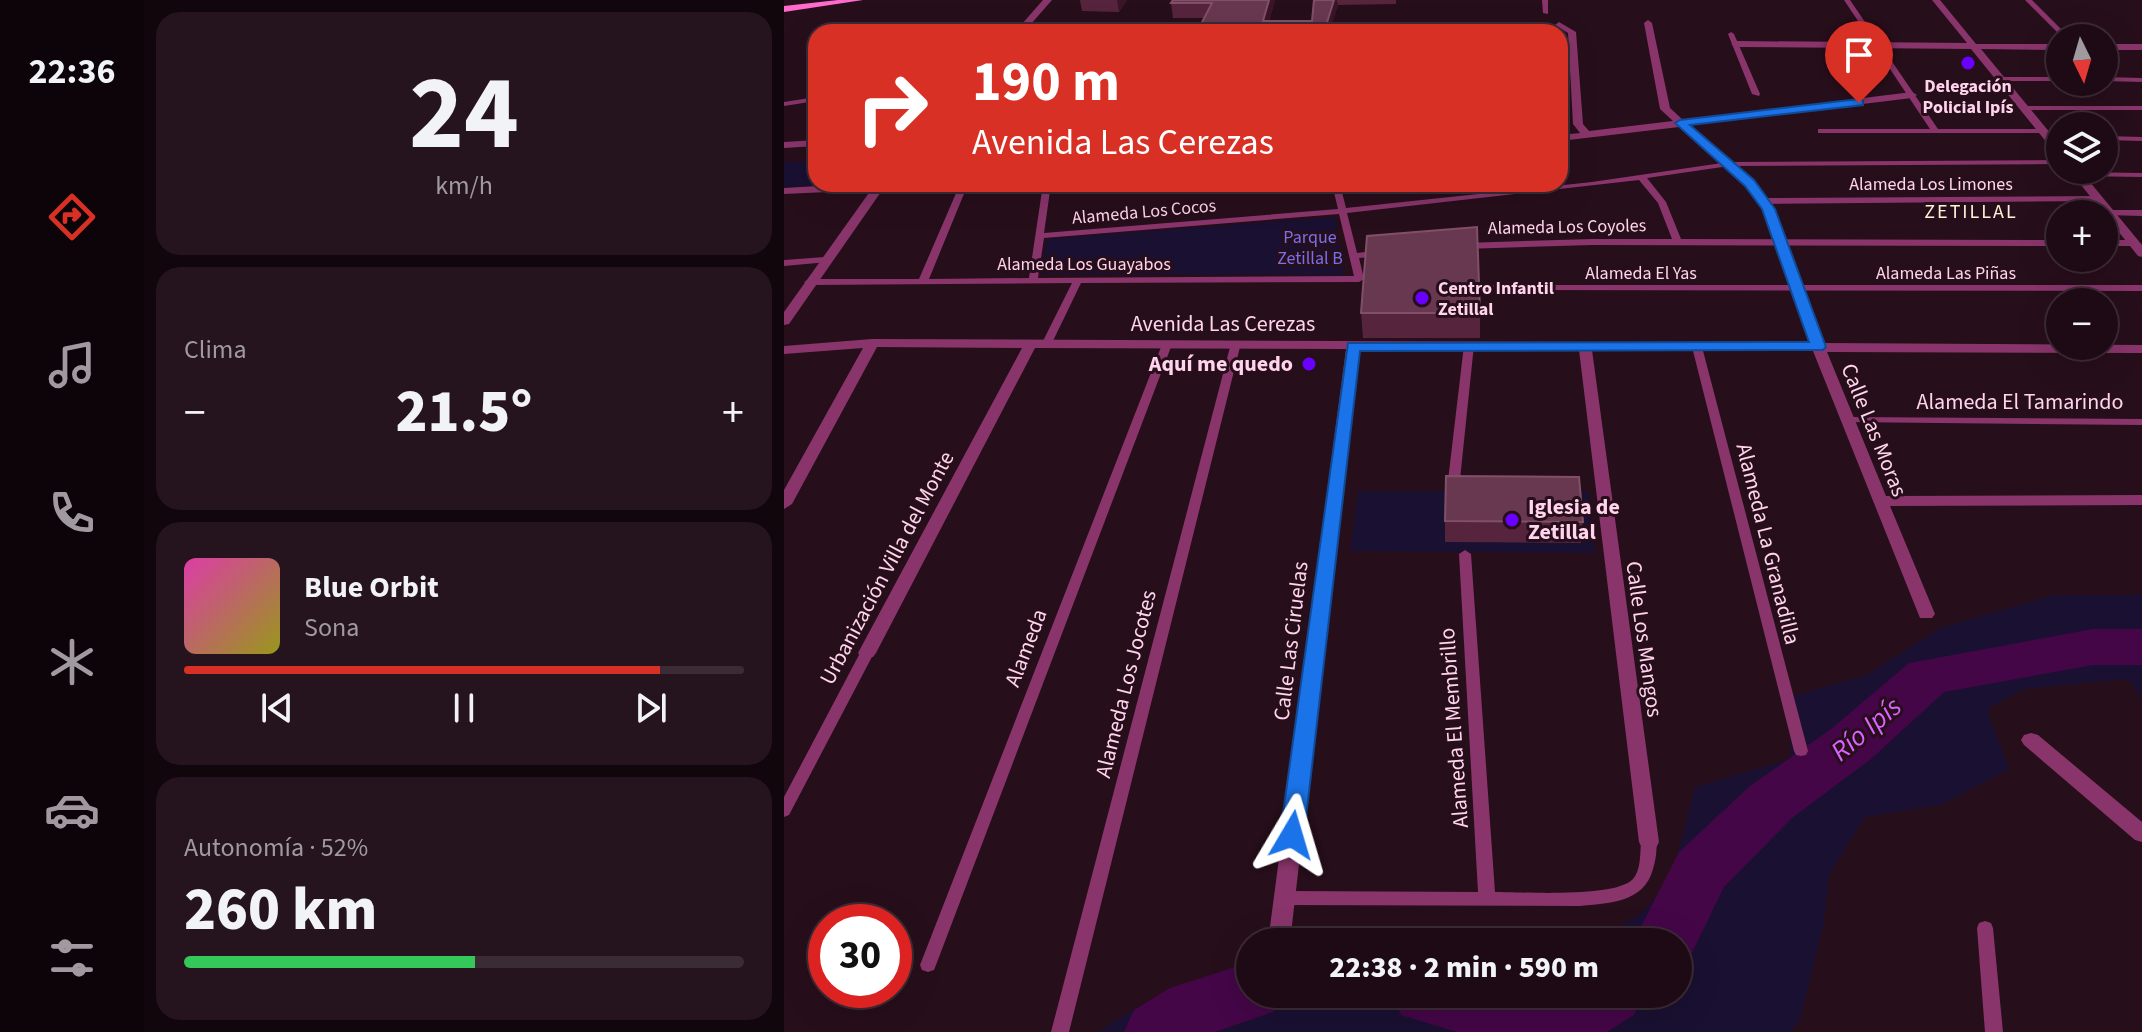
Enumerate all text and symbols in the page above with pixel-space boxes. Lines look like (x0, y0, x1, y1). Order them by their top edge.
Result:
pin (1825, 21, 1893, 103)
north arrow (2046, 24, 2118, 96)
map controls (2046, 24, 2118, 360)
icon: arrive (1837, 33, 1881, 77)
text: 24 (409, 41, 519, 189)
text: 190 m (972, 43, 1120, 122)
text: 22:36 (29, 46, 115, 97)
marker: Delegación Policial Ipís (1959, 54, 1977, 72)
icon: right (840, 56, 944, 160)
place label: Delegación Policial Ipís (1923, 74, 2013, 120)
button: layers (2046, 112, 2118, 184)
text: Avenida Las Cerezas (972, 117, 1274, 168)
text: km/h (435, 167, 493, 204)
street label: Alameda Los Limones (1849, 172, 2013, 197)
icon: directions (44, 189, 100, 245)
street label: Alameda Los Cocos (1071, 193, 1217, 231)
district label: ZETILLAL (1924, 198, 2018, 226)
button: + (2046, 200, 2118, 272)
street label: Alameda Los Coyoles (1488, 213, 1646, 241)
park label: Parque Zetillal B (1277, 225, 1343, 271)
street label: Alameda Los Guayabos (997, 252, 1171, 277)
street label: Alameda El Yas (1585, 261, 1697, 286)
street label: Alameda Las Piñas (1876, 261, 2016, 286)
place label: Centro Infantil Zetillal (1438, 276, 1554, 322)
button: − (2046, 288, 2118, 360)
marker: Centro Infantil Zetillal (1413, 289, 1431, 307)
street label: Avenida Las Cerezas (1131, 308, 1315, 340)
text: Clima (184, 331, 247, 368)
icon: music (44, 337, 100, 393)
place label: Aquí me quedo (1148, 348, 1293, 380)
marker: Aquí me quedo (1300, 355, 1318, 373)
street label: Calle Las Moras (1833, 359, 1915, 501)
text: 21.5° (396, 370, 532, 455)
text: − (184, 382, 206, 445)
text: + (722, 382, 744, 445)
street label: Alameda El Tamarindo (1917, 386, 2123, 418)
street label: Alameda La Granadilla (1727, 440, 1809, 648)
street label: Urbanización Villa del Monte (812, 445, 962, 691)
icon: phone (44, 485, 100, 541)
place label: Iglesia de Zetillal (1528, 491, 1620, 548)
marker: Iglesia de Zetillal (1503, 511, 1521, 529)
street label: Calle Los Mangos (1617, 559, 1671, 719)
street label: Calle Las Ciruelas (1265, 560, 1317, 722)
text: Blue Orbit (304, 566, 439, 609)
street label: Alameda Los Jocotes (1087, 587, 1165, 781)
street label: Alameda (997, 604, 1055, 692)
text: Sona (304, 609, 359, 646)
street label: Alameda El Membrillo (1431, 627, 1477, 829)
icon: climate (44, 634, 100, 690)
icon: previous (255, 686, 299, 730)
icon: pause (442, 686, 486, 730)
icon: next (629, 686, 673, 730)
water label: Río Ipís (1822, 687, 1910, 771)
icon: car (44, 782, 100, 838)
position arrow (1250, 793, 1334, 877)
text: Autonomía · 52% (184, 829, 368, 866)
text: 260 km (184, 868, 377, 953)
speed limit sign: 30 (808, 904, 912, 1008)
icon: filters (44, 930, 100, 986)
text: 22:38 · 2 min · 590 m (1329, 946, 1599, 989)

